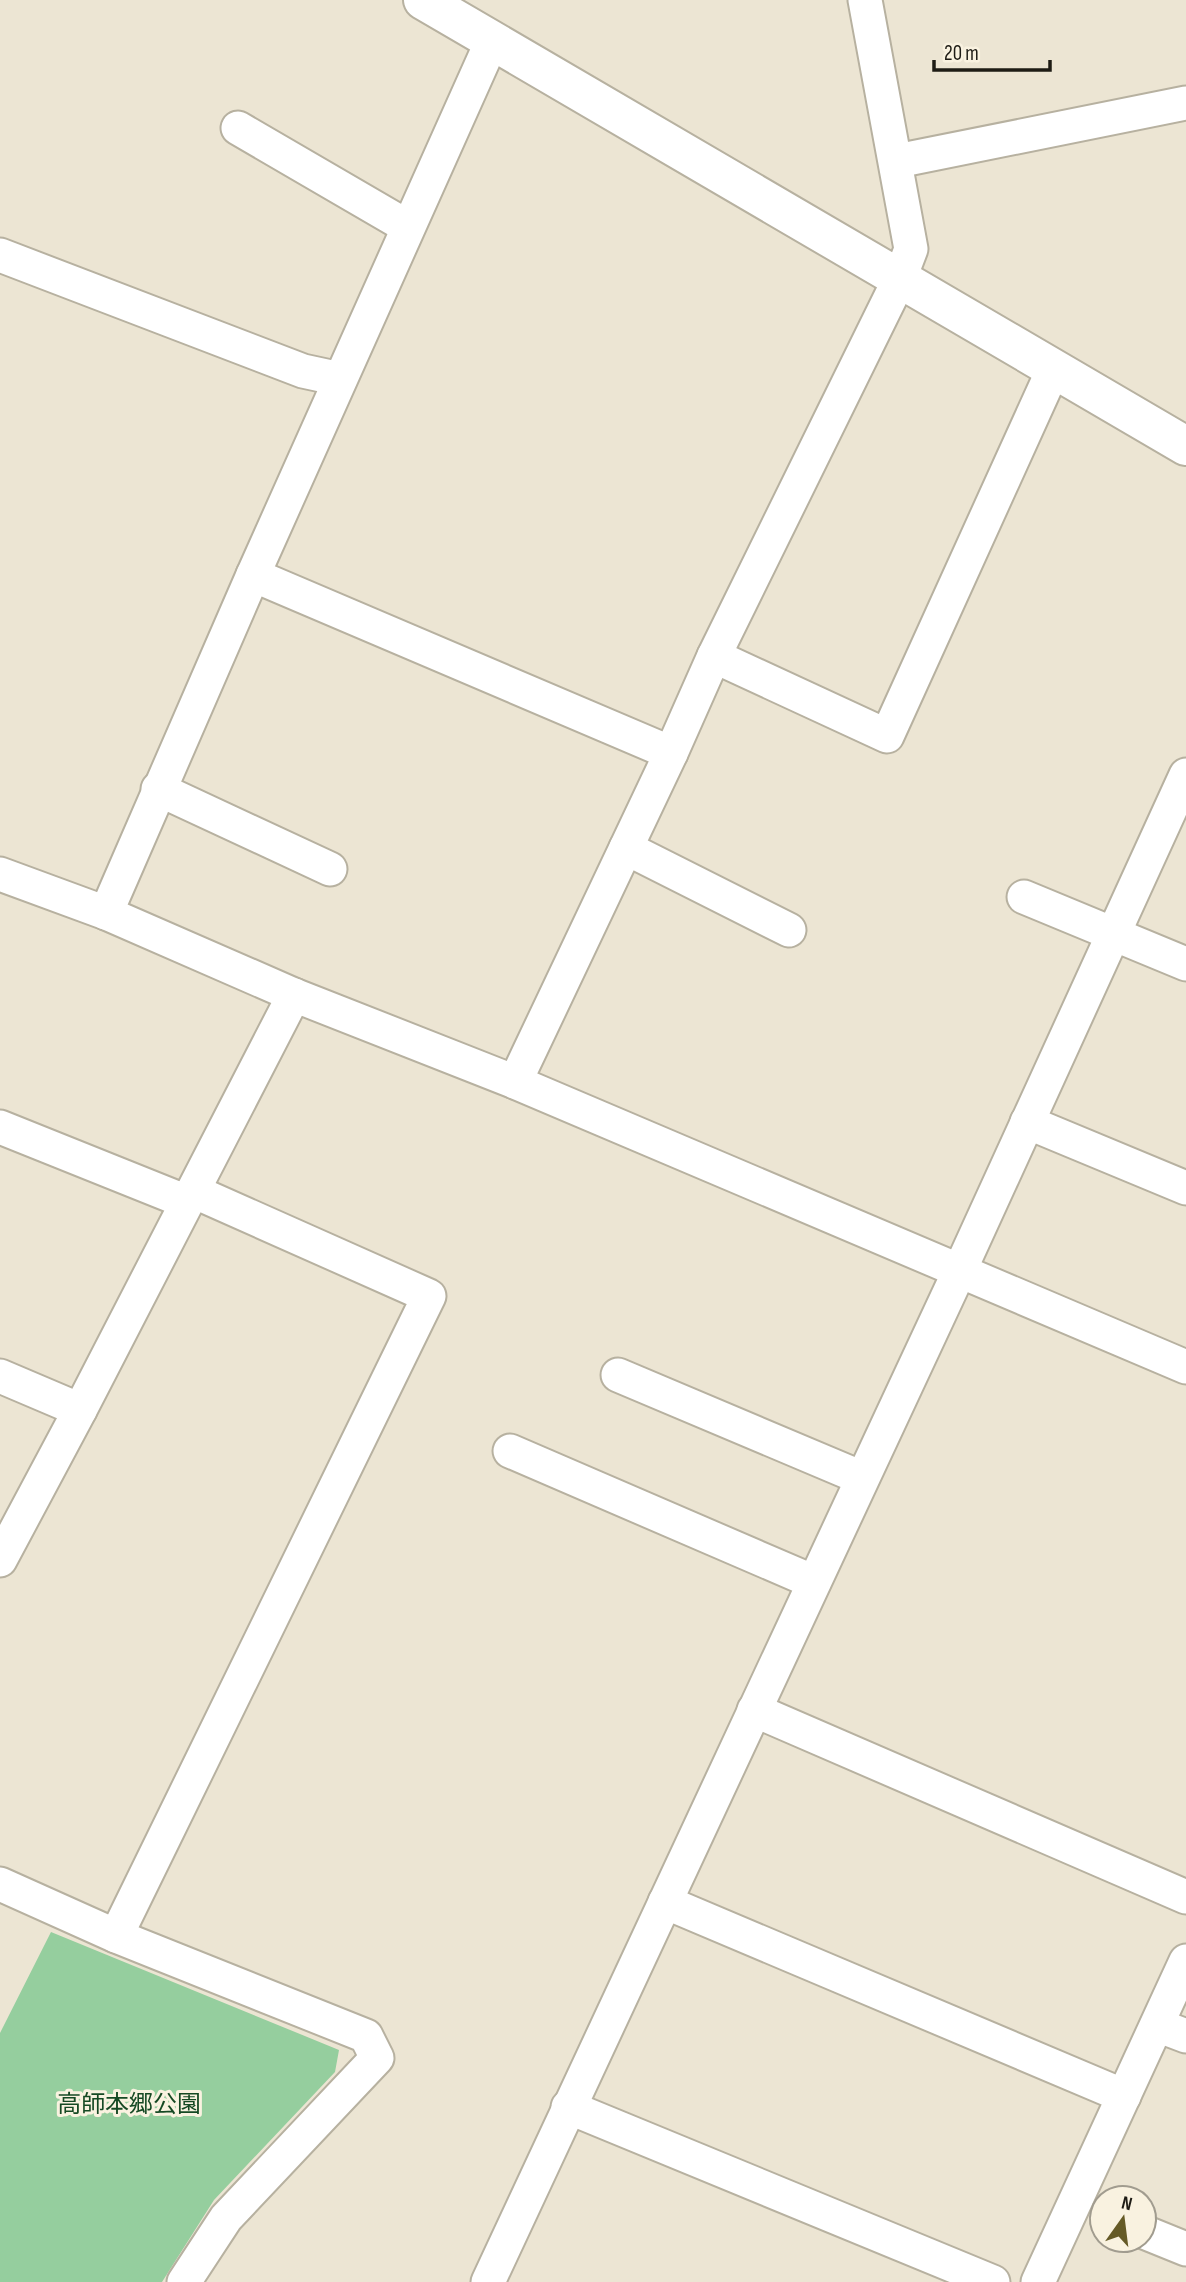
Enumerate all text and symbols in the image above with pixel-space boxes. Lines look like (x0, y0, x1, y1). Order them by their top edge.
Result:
scale bar (934, 28, 1050, 72)
text: 20 m (944, 41, 979, 66)
park label: 高師本郷公園 (57, 2090, 201, 2119)
north arrow (1088, 2184, 1158, 2254)
text: N (1119, 2192, 1134, 2216)

